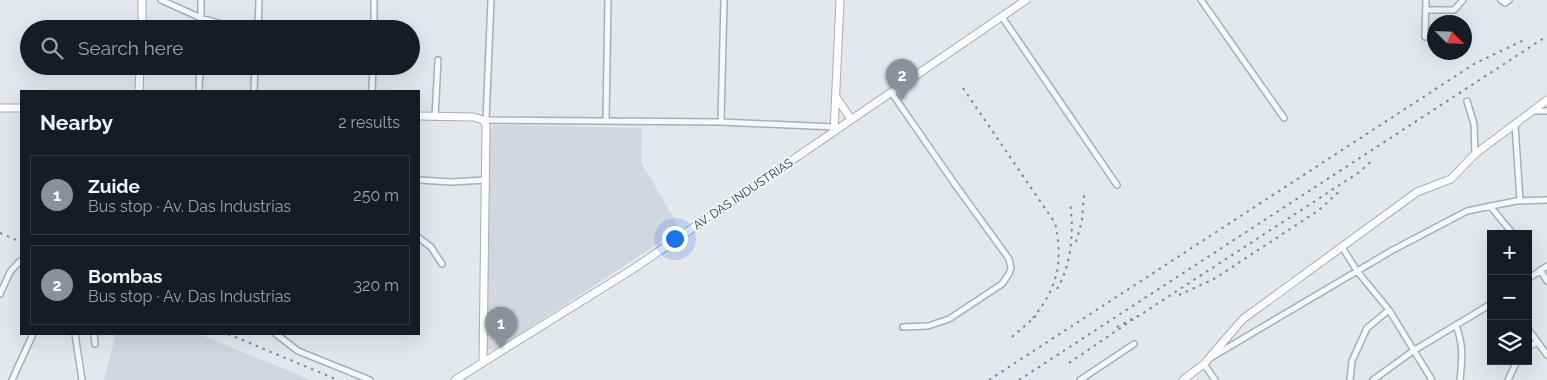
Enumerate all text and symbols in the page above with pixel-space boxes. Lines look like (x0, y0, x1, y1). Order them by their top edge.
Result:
north arrow (1427, 15, 1472, 60)
search box (20, 20, 420, 75)
icon: search (38, 34, 66, 62)
text: Search here (78, 37, 184, 59)
pin: 2 (886, 59, 918, 100)
text: Nearby (40, 110, 113, 135)
text: 2 results (338, 113, 400, 132)
street label: AV. DAS INDUSTRIAS (691, 155, 795, 233)
text: Zuide (88, 175, 140, 197)
text: 1 (53, 186, 61, 205)
text: 250 m (353, 186, 399, 205)
text: Bus stop · Av. Das Industrias (88, 197, 291, 216)
your location (662, 226, 688, 252)
map controls (1487, 230, 1532, 365)
button: + (1487, 230, 1532, 275)
text: Bombas (88, 265, 162, 287)
button: − (1487, 275, 1532, 320)
text: 2 (52, 276, 62, 295)
text: 320 m (354, 276, 399, 295)
text: Bus stop · Av. Das Industrias (88, 287, 291, 306)
pin: 1 (485, 307, 517, 348)
button: layers (1487, 320, 1532, 365)

